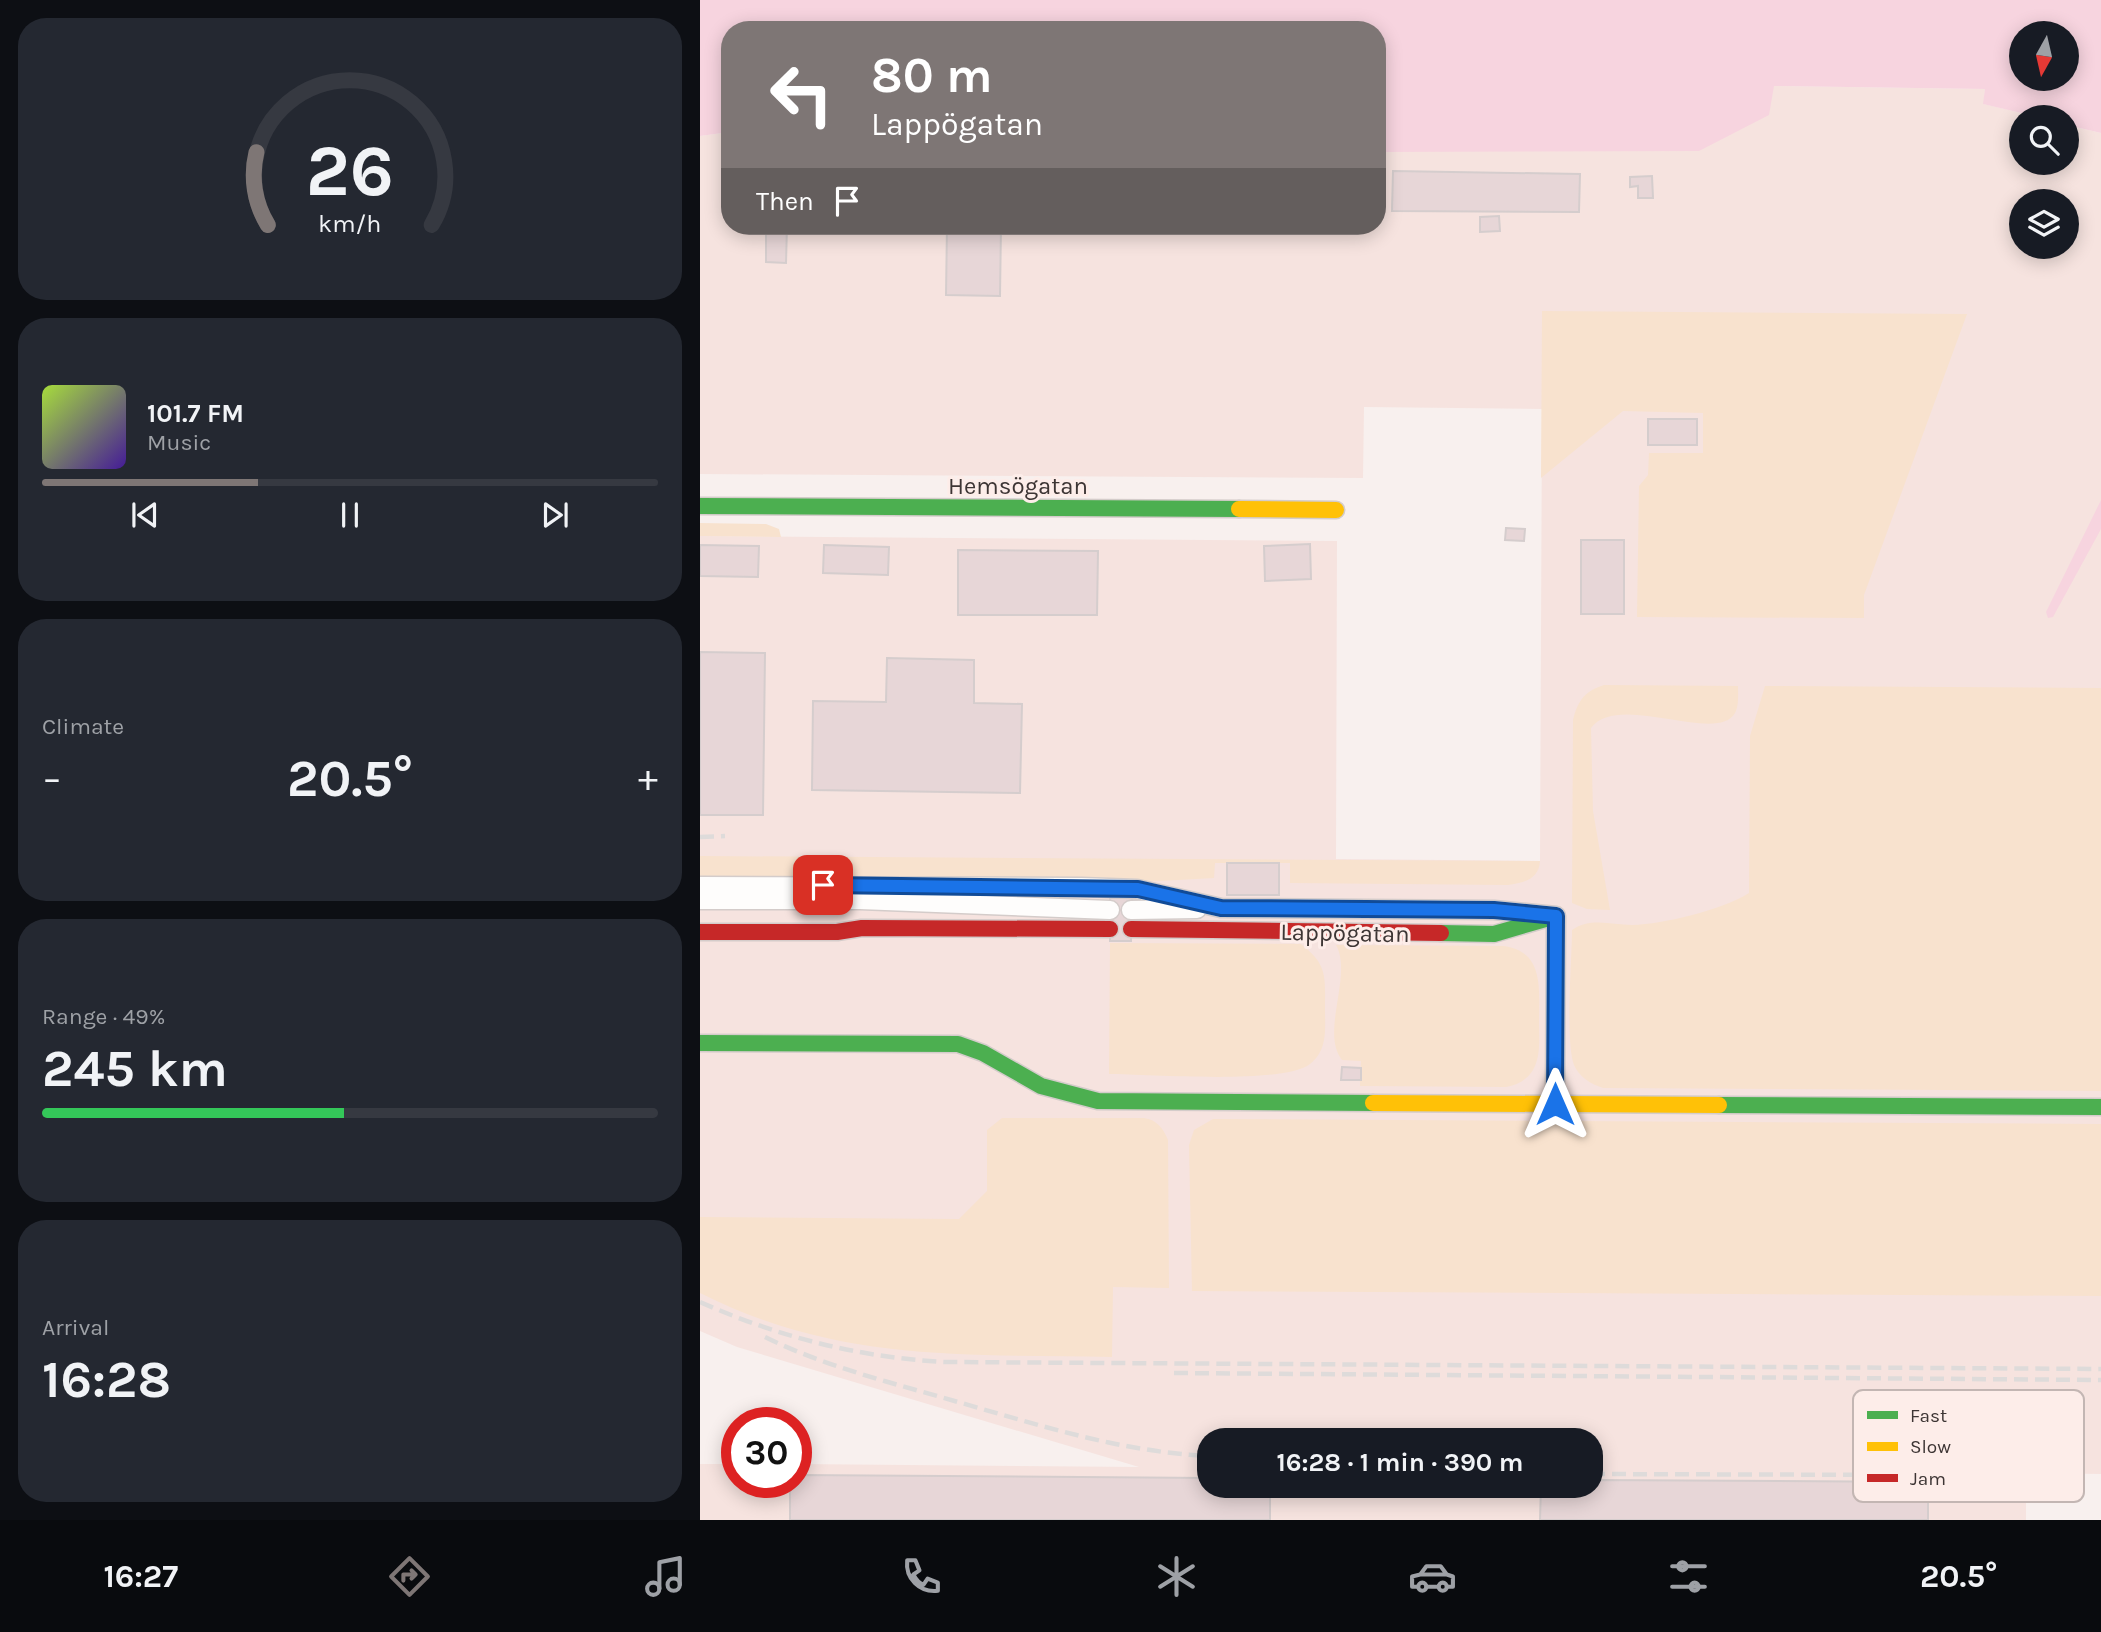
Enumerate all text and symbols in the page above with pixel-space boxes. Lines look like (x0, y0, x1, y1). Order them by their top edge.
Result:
north arrow (2009, 21, 2079, 91)
map controls (2009, 21, 2079, 259)
text: 80 m (871, 47, 993, 104)
icon: left (756, 49, 847, 140)
button: search (2009, 105, 2079, 175)
text: Lappögatan (871, 106, 1043, 143)
text: 26 (306, 129, 394, 214)
icon: arrive (828, 182, 866, 220)
text: Then (756, 186, 814, 217)
button: layers (2009, 189, 2079, 259)
text: km/h (318, 209, 382, 238)
text: 101.7 FM (147, 398, 244, 429)
text: Music (147, 429, 211, 456)
street label: Hemsögatan (948, 472, 1088, 500)
icon: previous (126, 496, 164, 534)
icon: pause (331, 496, 369, 534)
icon: next (536, 496, 574, 534)
text: Climate (42, 713, 124, 740)
text: 20.5° (287, 748, 413, 809)
text: − (42, 756, 62, 801)
text: + (638, 756, 658, 801)
pin (793, 855, 853, 915)
icon: arrive (804, 866, 842, 904)
street label: Lappögatan (1280, 918, 1410, 948)
text: Range · 49% (42, 1003, 165, 1030)
text: 245 km (42, 1038, 228, 1099)
position arrow (1518, 1067, 1592, 1141)
text: Arrival (42, 1314, 109, 1341)
text: 16:28 (42, 1349, 171, 1410)
legend (1853, 1390, 2084, 1502)
text: Fast (1910, 1405, 1947, 1427)
speed limit sign: 30 (721, 1407, 812, 1498)
text: Slow (1910, 1436, 1951, 1458)
text: 16:28 · 1 min · 390 m (1276, 1447, 1524, 1478)
text: Jam (1910, 1468, 1946, 1490)
icon: directions (385, 1552, 434, 1601)
icon: music (641, 1552, 690, 1601)
icon: phone (897, 1552, 946, 1601)
icon: climate (1152, 1552, 1201, 1601)
icon: car (1408, 1552, 1457, 1601)
icon: filters (1664, 1552, 1713, 1601)
text: 16:27 (103, 1558, 178, 1595)
text: 20.5° (1920, 1558, 1998, 1595)

